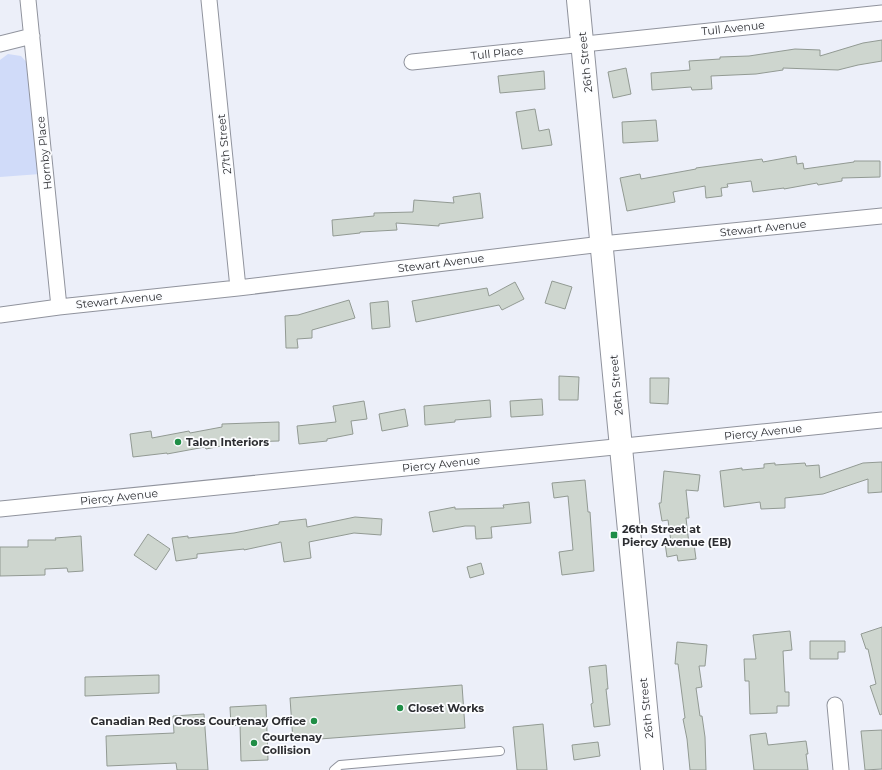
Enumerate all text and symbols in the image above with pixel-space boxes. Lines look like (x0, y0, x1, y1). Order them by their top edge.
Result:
street label: Tull Avenue (701, 18, 766, 38)
street label: 26th Street (575, 30, 595, 93)
street label: Tull Place (470, 43, 524, 63)
street label: 27th Street (214, 113, 234, 175)
street label: Hornby Place (33, 115, 55, 190)
street label: Stewart Avenue (719, 216, 807, 240)
street label: Stewart Avenue (397, 251, 485, 275)
street label: Stewart Avenue (75, 288, 163, 312)
street label: 26th Street (606, 353, 626, 416)
street label: Piercy Avenue (723, 421, 803, 443)
place label: Talon Interiors (186, 435, 269, 449)
marker: Talon Interiors (173, 437, 183, 447)
street label: Piercy Avenue (401, 453, 481, 475)
street label: Piercy Avenue (79, 486, 159, 508)
place label: 26th Street at Piercy Avenue (EB) (622, 522, 732, 549)
marker: 26th Street at Piercy Avenue (EB) (609, 530, 619, 540)
street label: 26th Street (636, 676, 656, 739)
place label: Closet Works (408, 701, 484, 715)
marker: Closet Works (395, 703, 405, 713)
place label: Canadian Red Cross Courtenay Office (91, 714, 306, 728)
marker: Canadian Red Cross Courtenay Office (309, 716, 319, 726)
place label: Courtenay Collision (262, 730, 322, 757)
marker: Courtenay Collision (249, 738, 259, 748)

